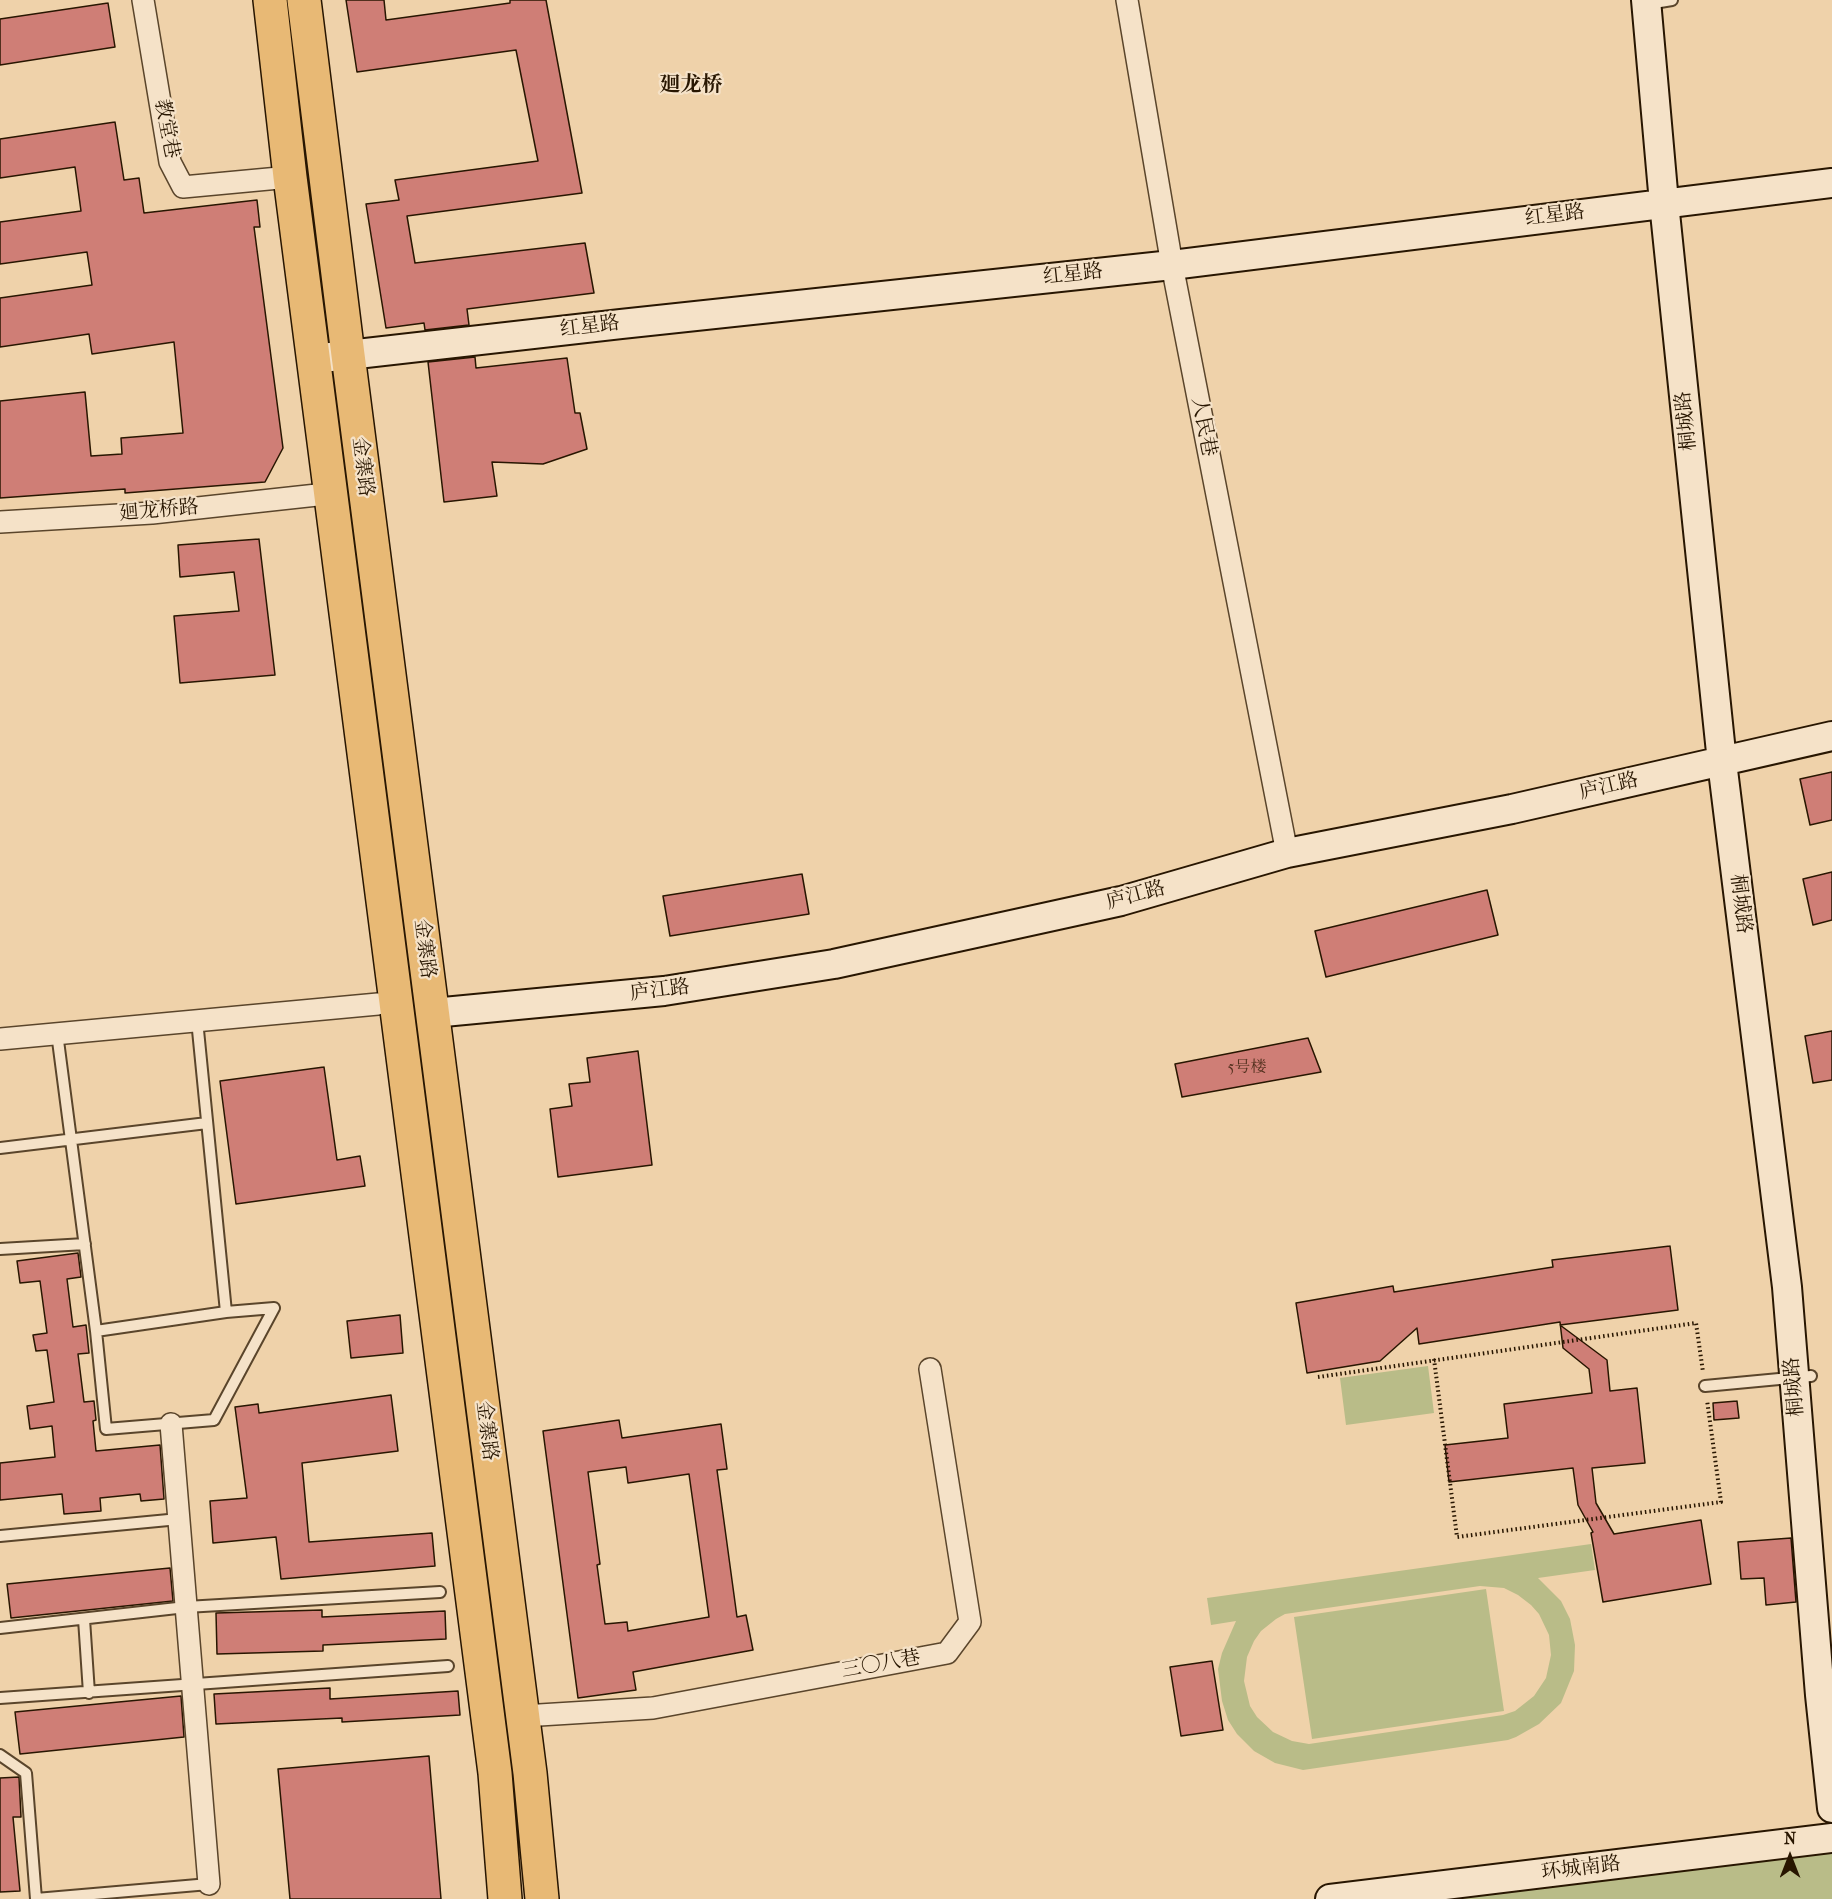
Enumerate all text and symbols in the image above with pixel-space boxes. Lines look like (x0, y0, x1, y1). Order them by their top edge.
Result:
district label: 廻龙桥 (660, 73, 722, 99)
street label: 教堂巷 (148, 97, 184, 161)
street label: 红星路 (1524, 200, 1586, 232)
street label: 红星路 (1042, 260, 1104, 290)
street label: 红星路 (559, 311, 621, 343)
street label: 桐城路 (1672, 390, 1702, 452)
street label: 人民巷 (1185, 395, 1221, 459)
street label: 金寨路 (346, 436, 378, 498)
street label: 廻龙桥路 (118, 496, 200, 526)
street label: 庐江路 (1577, 769, 1641, 805)
street label: 桐城路 (1724, 873, 1756, 935)
street label: 庐江路 (1104, 877, 1168, 915)
street label: 金寨路 (408, 918, 440, 980)
street label: 庐江路 (629, 975, 691, 1007)
house number: 5号楼 (1228, 1058, 1266, 1078)
street label: 桐城路 (1780, 1356, 1810, 1418)
street label: 金寨路 (470, 1400, 502, 1462)
street label: 三〇八巷 (840, 1646, 922, 1684)
north arrow (1760, 1827, 1820, 1887)
text: N (1784, 1829, 1796, 1848)
street label: 环城南路 (1540, 1852, 1622, 1886)

